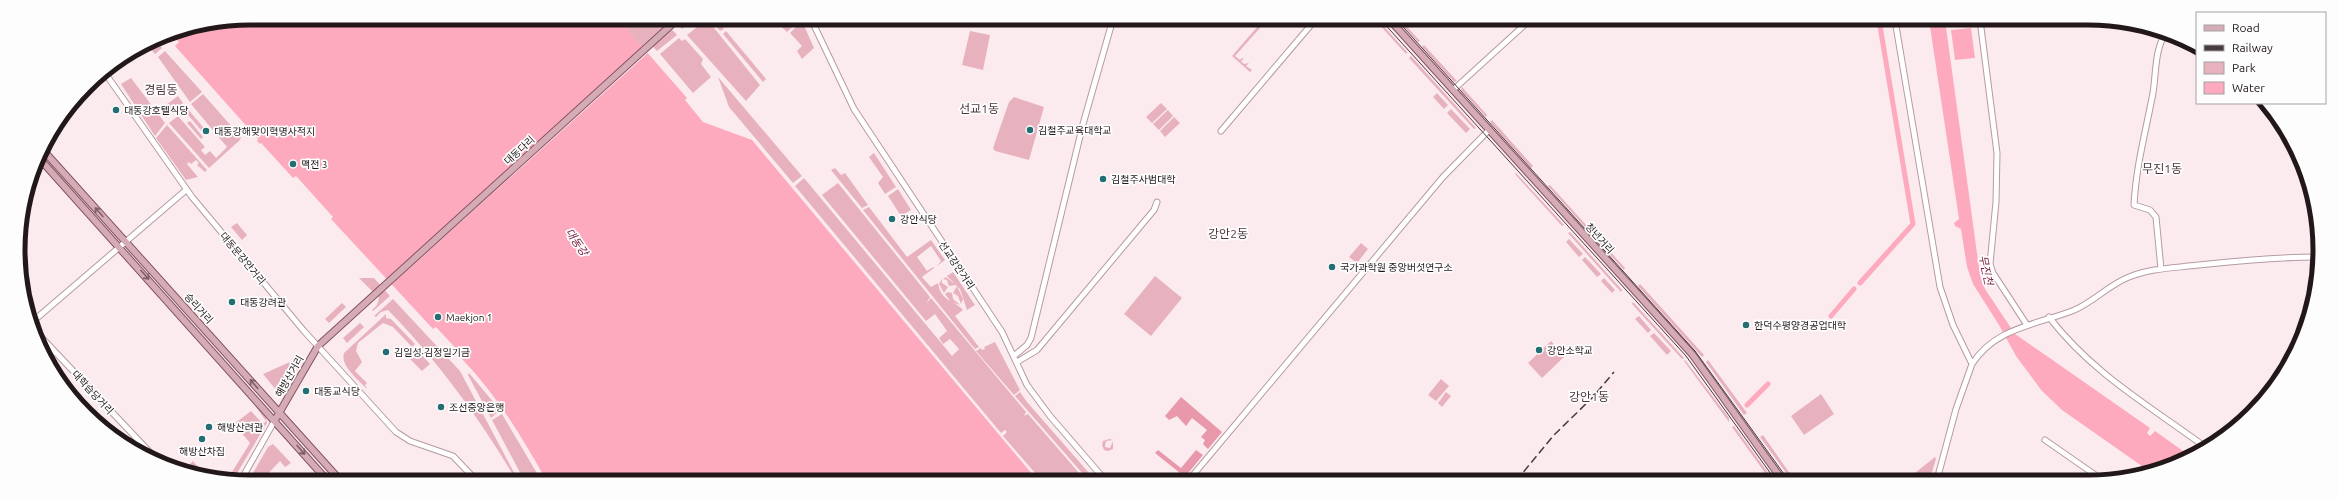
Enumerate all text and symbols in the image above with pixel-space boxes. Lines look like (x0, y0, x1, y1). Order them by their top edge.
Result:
legend (2196, 12, 2326, 104)
text: Road (2232, 21, 2260, 34)
text: Railway (2232, 41, 2273, 54)
text: Park (2232, 61, 2256, 74)
text: Water (2232, 81, 2265, 94)
district label: 경림동 (144, 83, 178, 96)
district label: 선교1동 (959, 102, 999, 115)
marker: 대동강호텔식당 (111, 105, 121, 115)
place label: 대동강호텔식당 (124, 105, 188, 116)
marker: 김철주교육대학교 (1025, 125, 1035, 135)
place label: 김철주교육대학교 (1038, 125, 1112, 136)
marker: 대동강해맞이혁명사적지 (201, 126, 211, 136)
place label: 대동강해맞이혁명사적지 (214, 126, 315, 137)
street label: 대동다리 (502, 134, 537, 167)
marker: 맥전 3 (288, 159, 298, 169)
place label: 맥전 3 (301, 159, 327, 170)
district label: 무진1동 (2142, 162, 2182, 175)
marker: 김철주사범대학 (1098, 174, 1108, 184)
place label: 김철주사범대학 (1111, 174, 1176, 185)
one-way arrow (95, 207, 104, 217)
marker: 강안식당 (887, 214, 897, 224)
place label: 강안식당 (900, 214, 937, 225)
street label: 청년거리 (1583, 221, 1616, 256)
water label: 대동강 (563, 226, 592, 259)
district label: 강안2동 (1208, 227, 1248, 240)
street label: 대동문강안거리 (218, 230, 268, 287)
street label: 선교강안거리 (937, 239, 977, 291)
water label: 무진천 (1977, 254, 1995, 288)
marker: 국가과학원 중앙버섯연구소 (1327, 262, 1337, 272)
place label: 국가과학원 중앙버섯연구소 (1340, 262, 1453, 273)
one-way arrow (140, 270, 150, 280)
street label: 승리거리 (182, 291, 215, 326)
marker: 대동강려관 (227, 297, 237, 307)
place label: 대동강려관 (240, 297, 287, 308)
marker: Maekjon 1 (433, 312, 443, 322)
place label: Maekjon 1 (446, 312, 492, 323)
marker: 한덕수평양경공업대학 (1741, 320, 1751, 330)
place label: 한덕수평양경공업대학 (1754, 320, 1847, 331)
marker: 강안소학교 (1534, 345, 1544, 355)
place label: 강안소학교 (1547, 345, 1593, 356)
marker: 김일성·김정일기금 (381, 347, 391, 357)
place label: 김일성·김정일기금 (394, 347, 470, 358)
street label: 해방산거리 (273, 354, 306, 399)
street label: 대학습당거리 (70, 368, 115, 416)
one-way arrow (249, 379, 259, 389)
marker: 대동교식당 (301, 386, 311, 396)
place label: 대동교식당 (314, 386, 360, 397)
district label: 강안1동 (1569, 390, 1609, 403)
marker: 조선중앙은행 (436, 402, 446, 412)
place label: 조선중앙은행 (449, 402, 504, 413)
marker: 해방산려관 (204, 422, 214, 432)
place label: 해방산려관 (217, 422, 264, 433)
marker: 해방산차집 (197, 434, 207, 444)
one-way arrow (296, 445, 305, 455)
place label: 해방산차집 (179, 446, 225, 457)

